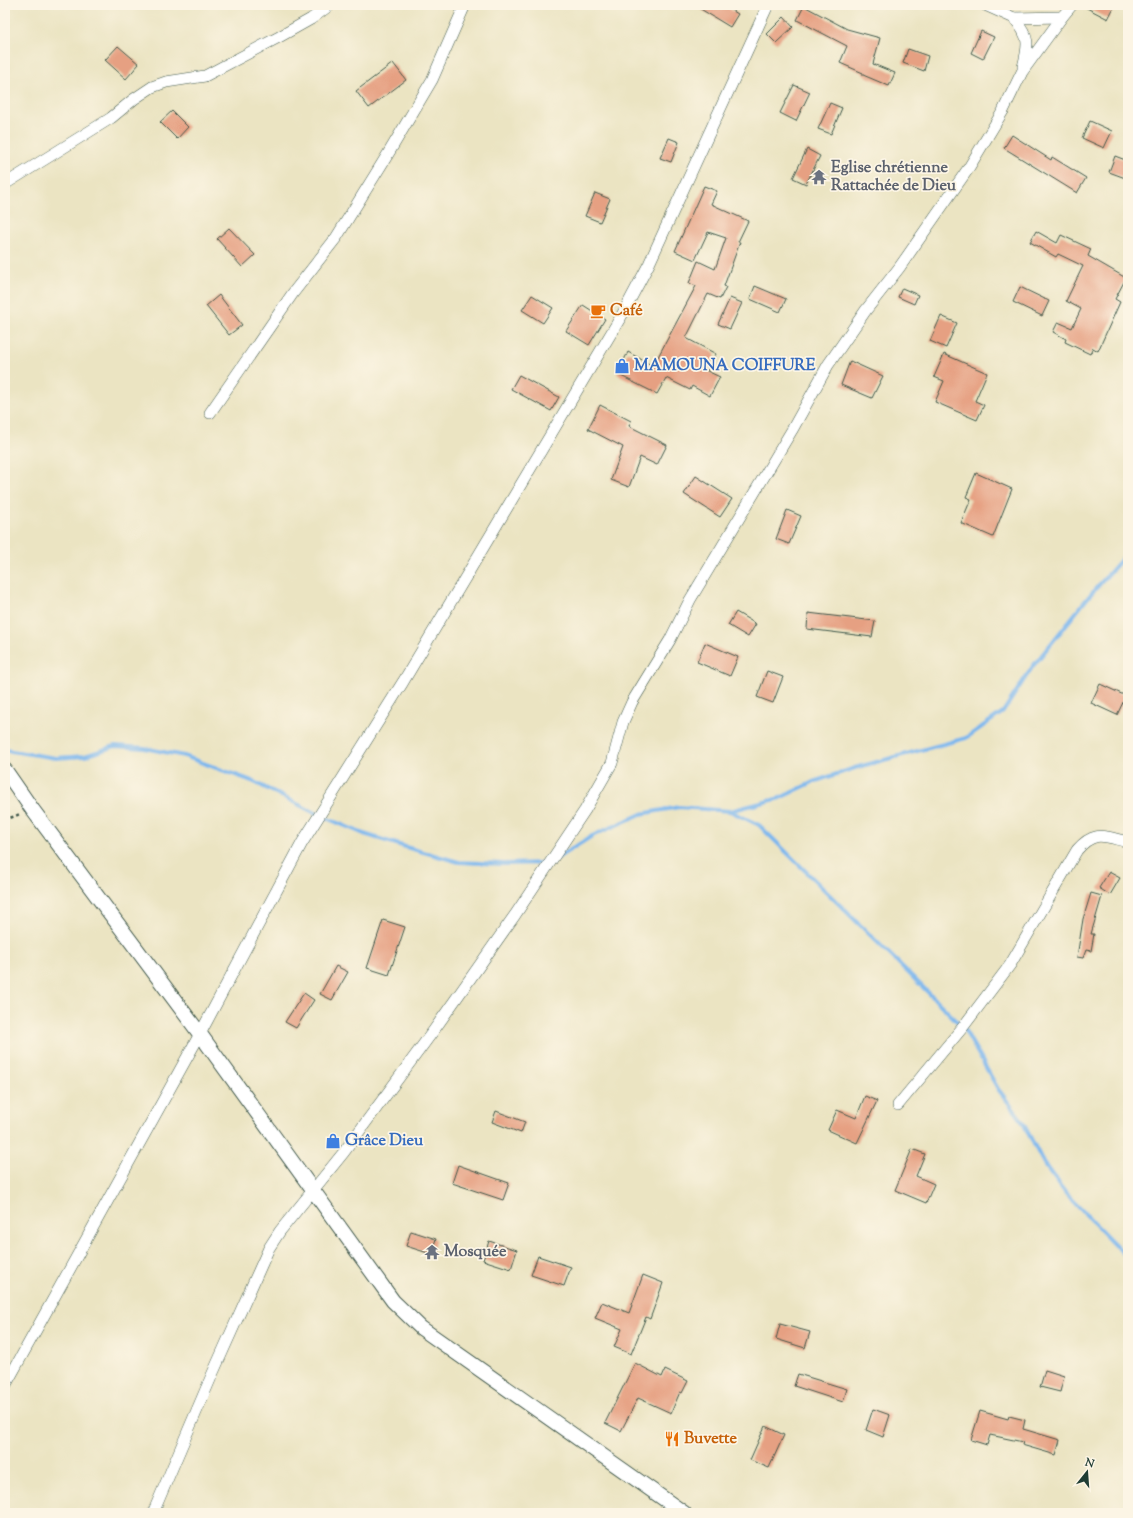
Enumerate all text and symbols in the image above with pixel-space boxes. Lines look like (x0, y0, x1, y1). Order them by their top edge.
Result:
place label: Eglise chrétienne Rattachée de Dieu (831, 157, 957, 198)
temple icon: Eglise chrétienne Rattachée de Dieu (810, 168, 828, 186)
place label: Café (610, 300, 643, 323)
cafe icon: Café (589, 302, 607, 320)
place label: MAMOUNA COIFFURE (634, 355, 816, 378)
shop icon: MAMOUNA COIFFURE (613, 357, 631, 375)
place label: Grâce Dieu (345, 1130, 424, 1153)
shop icon: Grâce Dieu (324, 1132, 342, 1150)
place label: Mosquée (444, 1241, 507, 1264)
temple icon: Mosquée (423, 1243, 441, 1261)
place label: Buvette (684, 1428, 738, 1451)
restaurant icon: Buvette (663, 1430, 681, 1448)
north arrow (1067, 1452, 1107, 1492)
text: N (1082, 1454, 1096, 1472)

